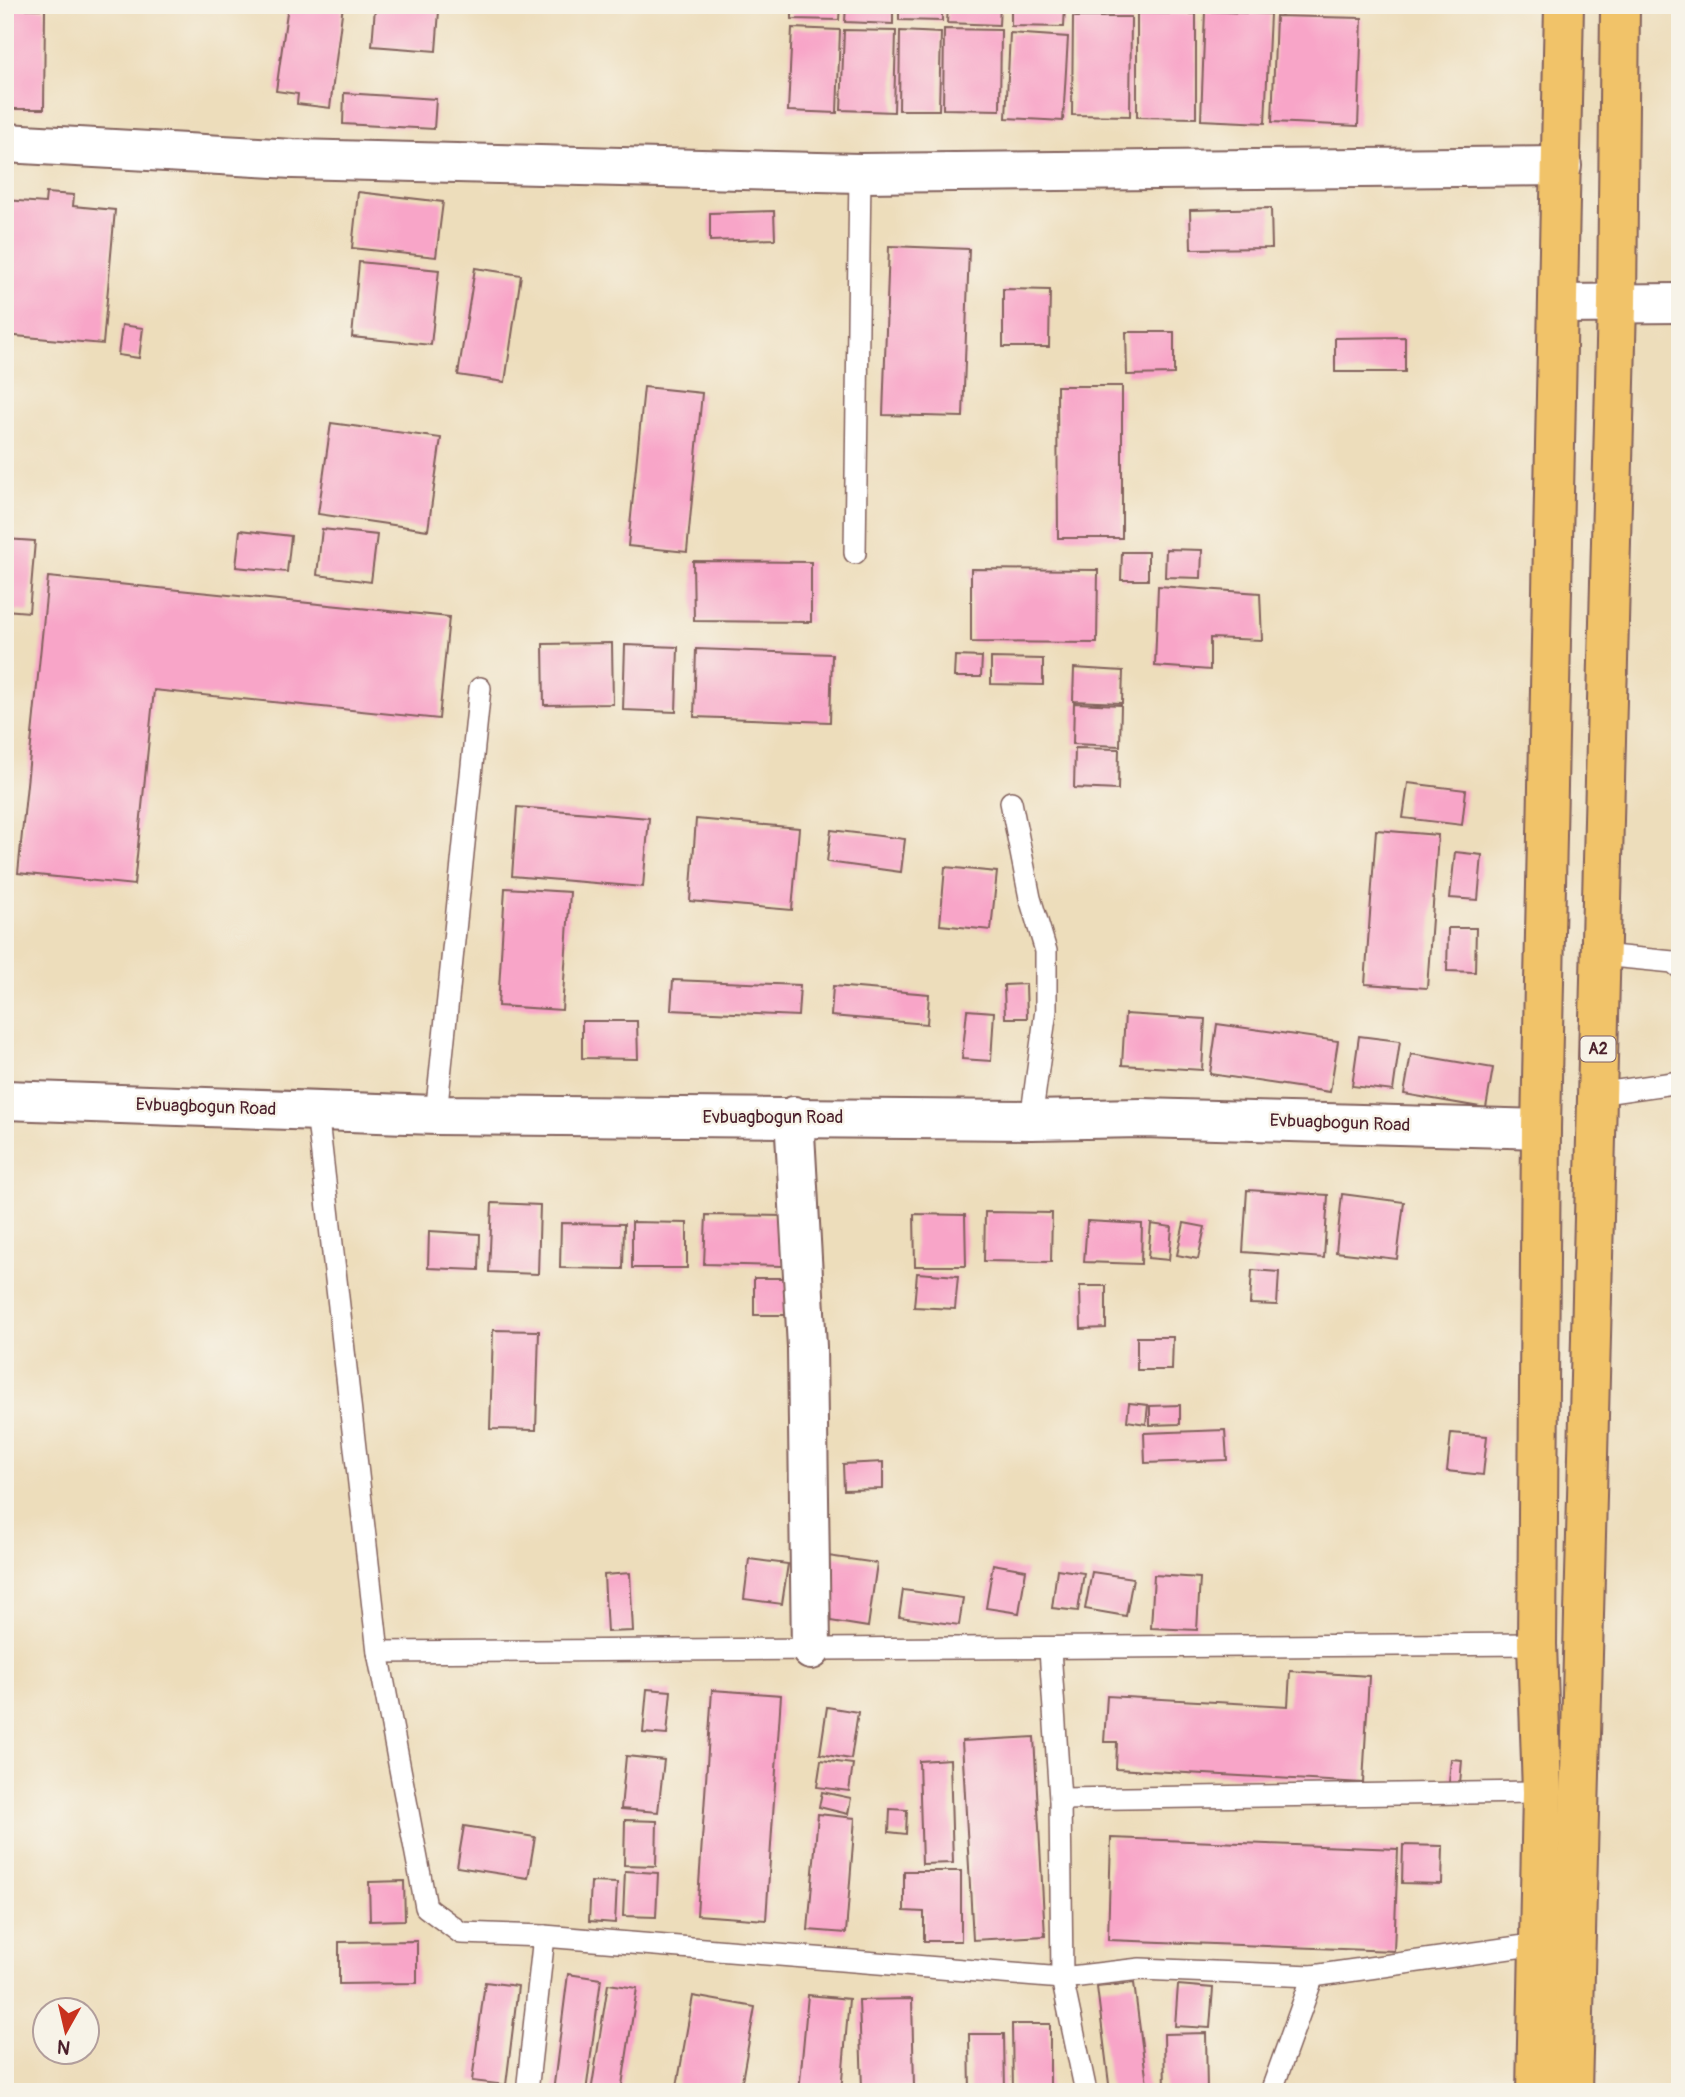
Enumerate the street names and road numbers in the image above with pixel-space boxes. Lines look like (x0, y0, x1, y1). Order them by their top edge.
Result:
road number: A2 (1580, 1036, 1616, 1062)
street label: Evbuagbogun Road (135, 1093, 277, 1121)
street label: Evbuagbogun Road (703, 1106, 843, 1129)
street label: Evbuagbogun Road (1269, 1109, 1411, 1137)

